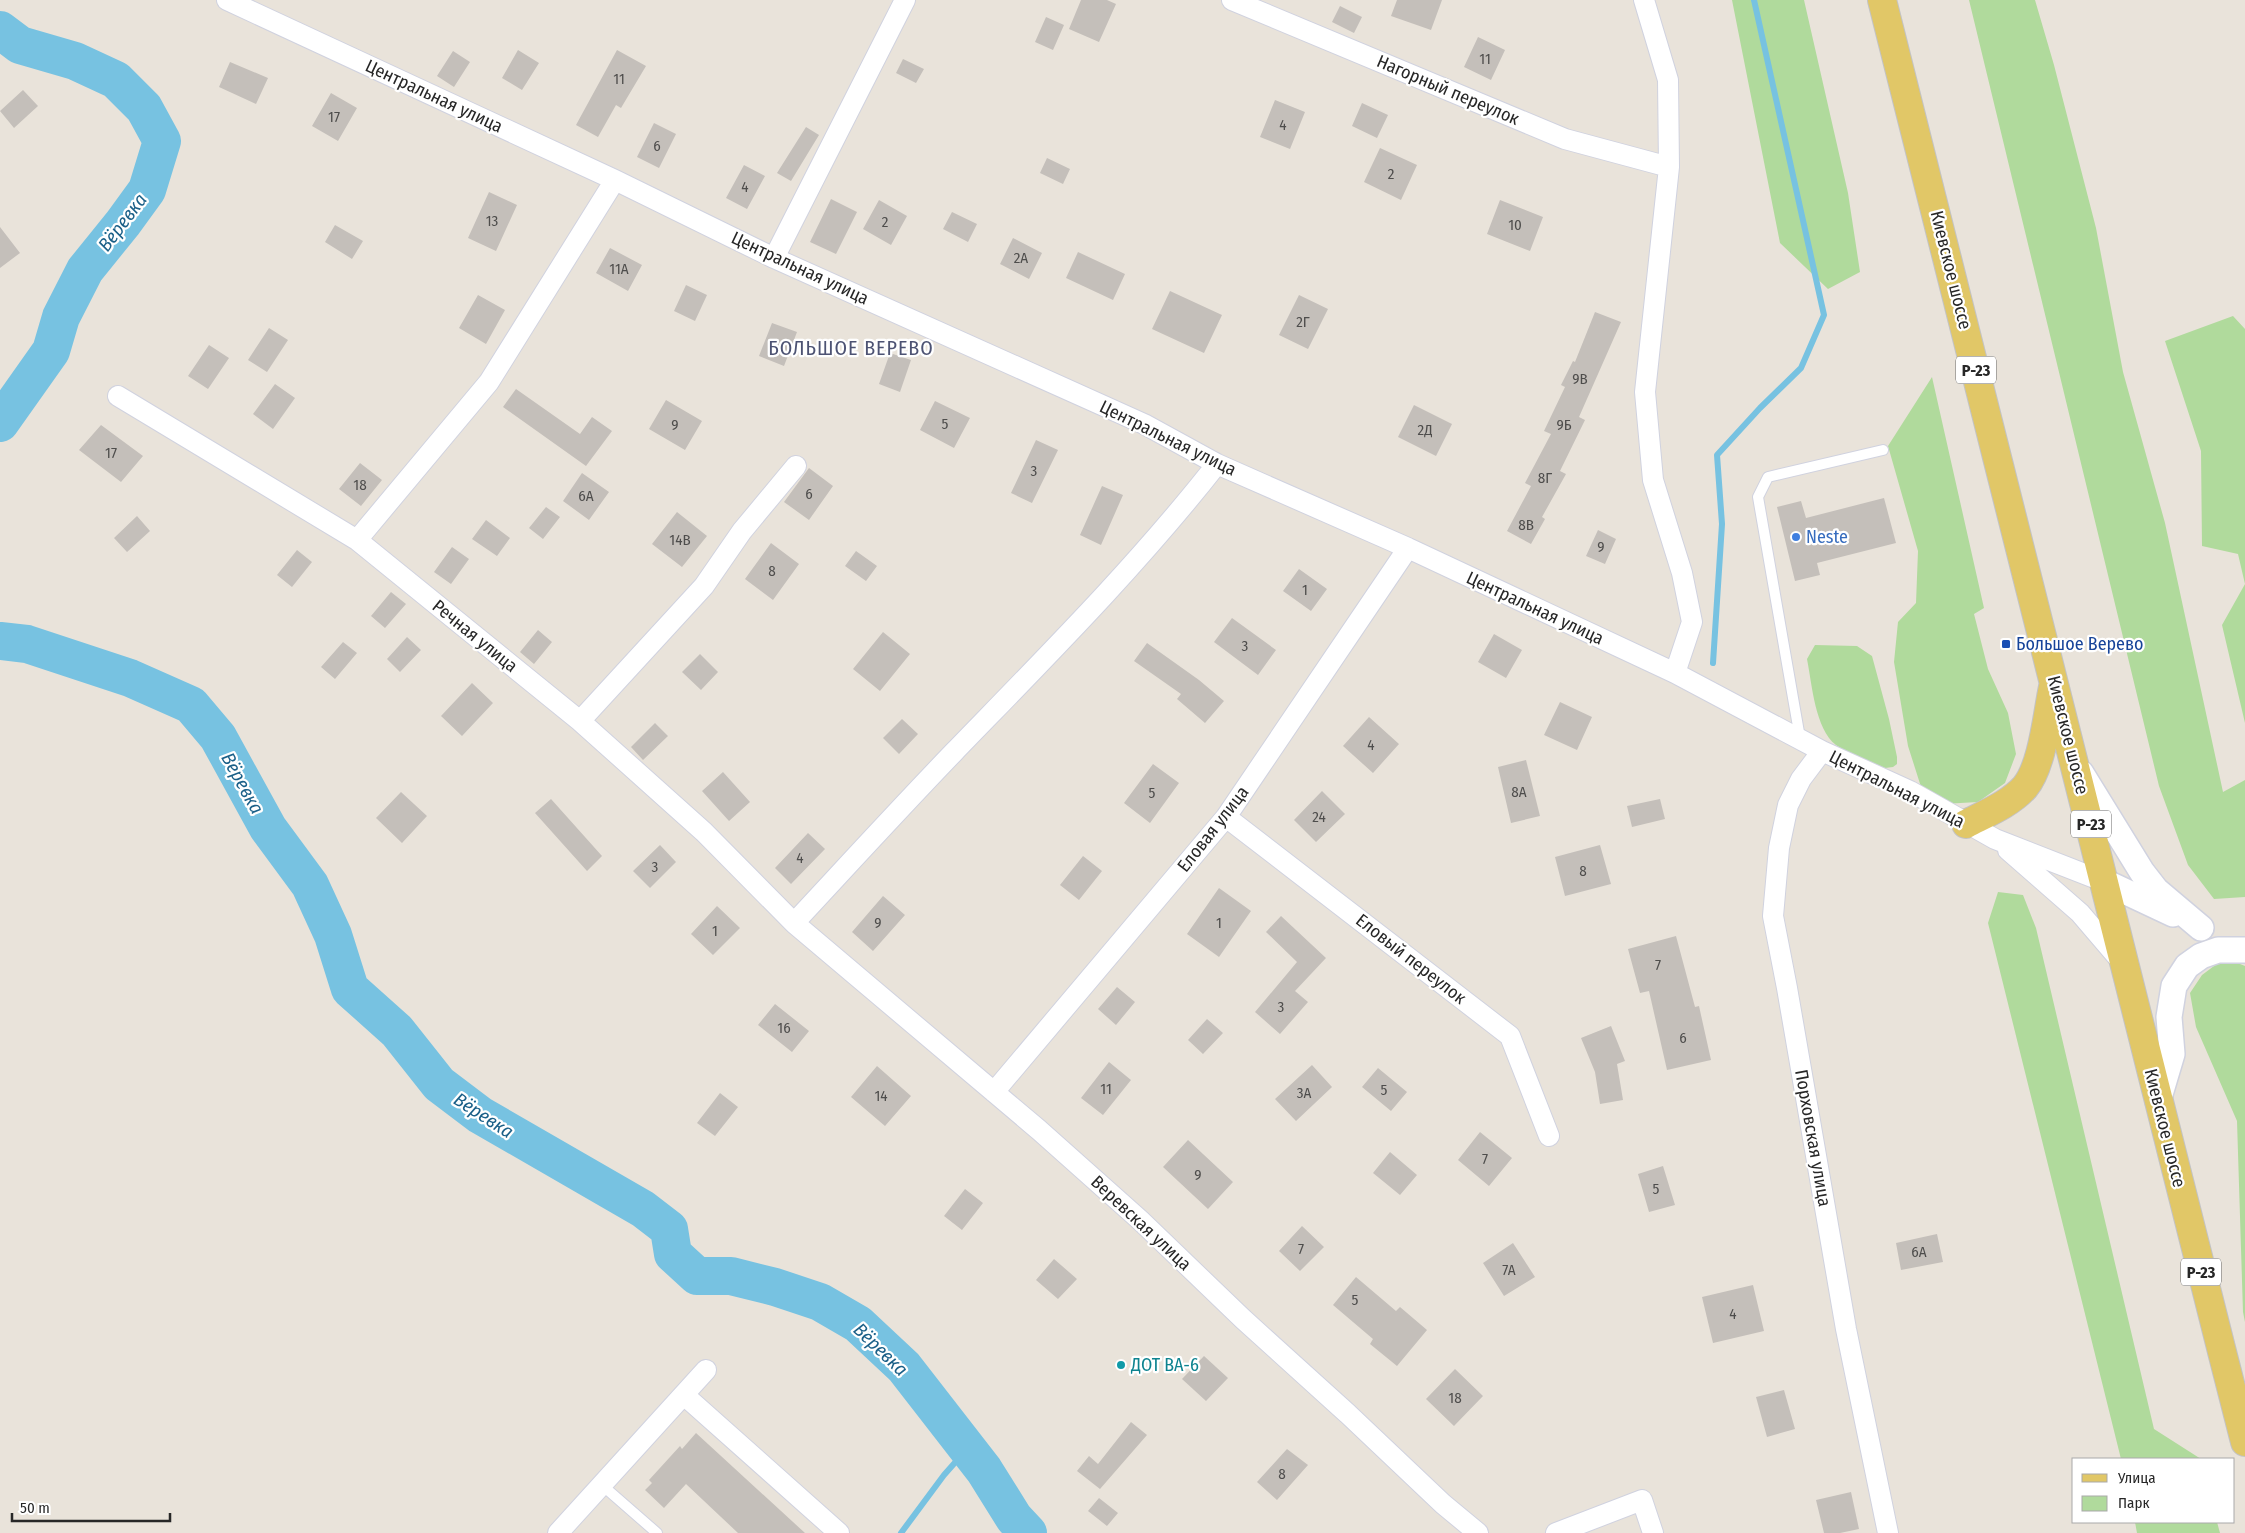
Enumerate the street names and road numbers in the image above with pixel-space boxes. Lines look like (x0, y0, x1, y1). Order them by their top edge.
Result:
street label: Нагорный переулок (1373, 50, 1523, 130)
street label: Центральная улица (362, 55, 506, 138)
street label: Киевское шоссе (1926, 208, 1976, 332)
street label: Центральная улица (728, 227, 872, 310)
road number: Р-23 (1956, 356, 1996, 384)
street label: Центральная улица (1096, 395, 1240, 481)
street label: Центральная улица (1463, 567, 1607, 650)
street label: Речная улица (428, 595, 522, 677)
street label: Киевское шоссе (2043, 673, 2093, 797)
street label: Центральная улица (1826, 745, 1969, 833)
street label: Еловая улица (1173, 781, 1254, 876)
road number: Р-23 (2071, 811, 2111, 838)
street label: Еловый переулок (1351, 909, 1471, 1009)
street label: Киевское шоссе (2140, 1066, 2190, 1190)
street label: Порховская улица (1790, 1068, 1836, 1208)
street label: Веревская улица (1086, 1171, 1196, 1275)
road number: Р-23 (2181, 1258, 2221, 1286)

